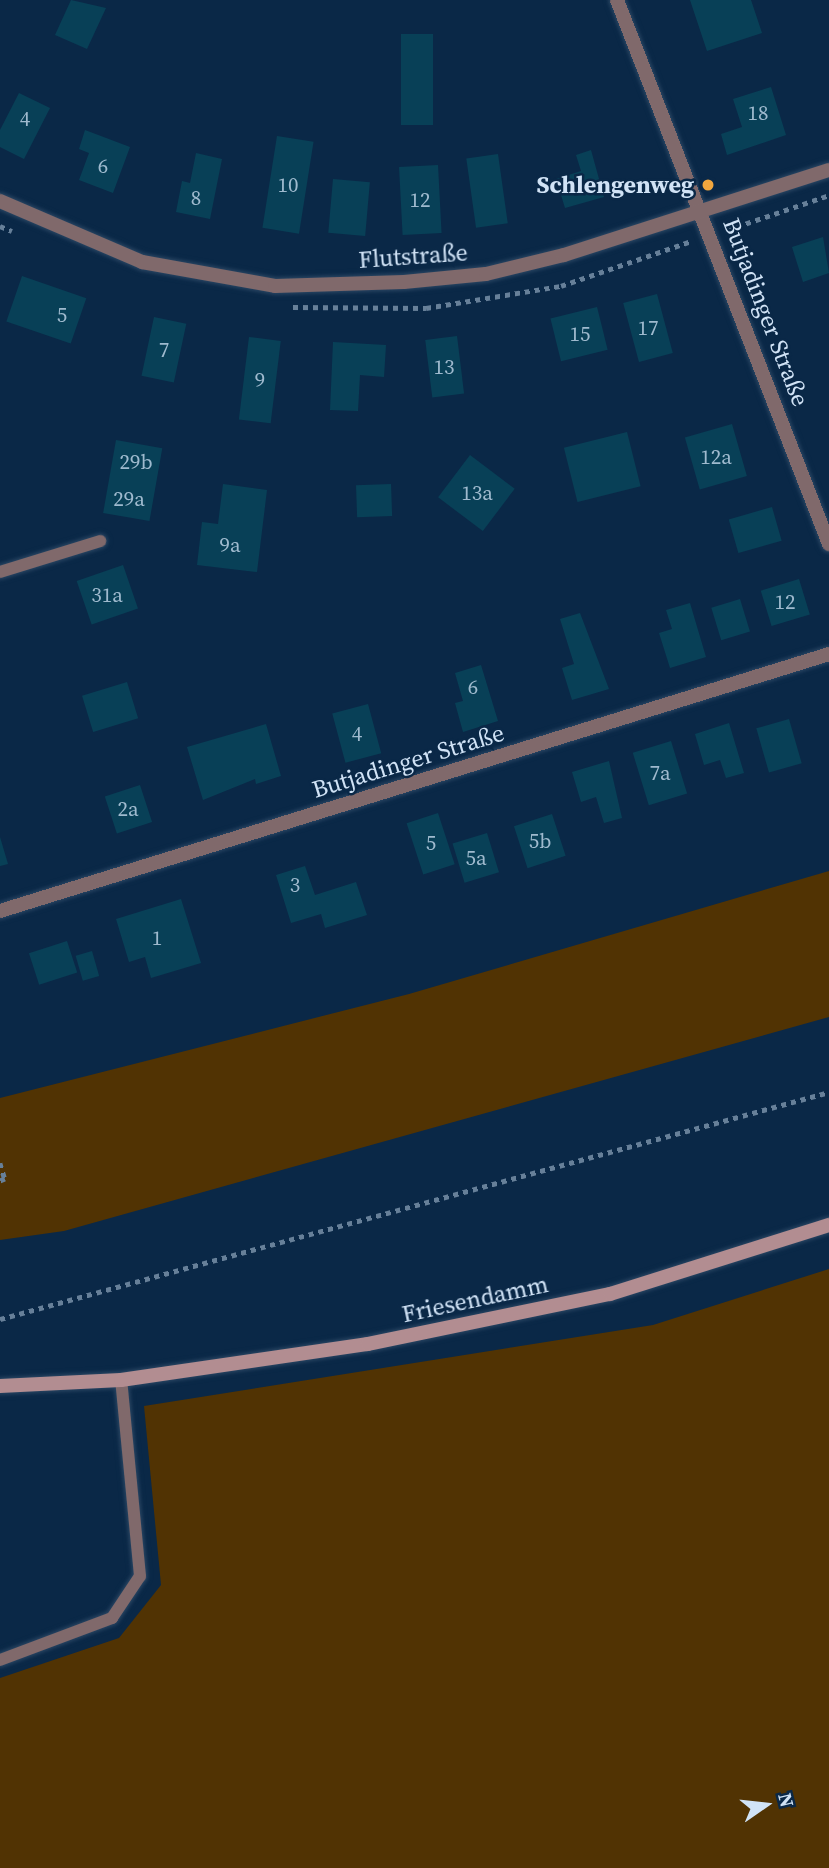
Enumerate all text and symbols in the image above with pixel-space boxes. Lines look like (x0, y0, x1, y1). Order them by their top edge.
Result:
house number: 18 (748, 100, 768, 126)
house number: 4 (20, 106, 30, 132)
house number: 6 (98, 153, 108, 179)
place label: Schlengenweg (536, 171, 694, 199)
house number: 10 (278, 172, 298, 198)
marker: Schlengenweg (700, 177, 716, 193)
house number: 8 (191, 185, 201, 211)
house number: 12 (410, 187, 430, 213)
street label: Butjadinger Straße (717, 214, 815, 410)
street label: Flutstraße (357, 238, 469, 274)
house number: 5 (57, 302, 67, 328)
house number: 17 (638, 315, 658, 341)
house number: 15 (570, 321, 590, 347)
house number: 7 (159, 337, 169, 363)
house number: 13 (434, 354, 454, 380)
house number: 9 (255, 367, 265, 393)
house number: 12a (700, 444, 732, 470)
house number: 29b (119, 449, 153, 475)
house number: 13a (461, 480, 493, 506)
house number: 29a (113, 486, 145, 512)
house number: 9a (219, 532, 241, 558)
house number: 31a (91, 582, 123, 608)
house number: 12 (775, 589, 795, 615)
house number: 6 (468, 674, 478, 700)
street label: Butjadinger Straße (309, 718, 507, 804)
house number: 4 (352, 721, 362, 747)
house number: 7a (649, 760, 671, 786)
house number: 2a (117, 796, 139, 822)
house number: 5b (529, 828, 551, 854)
house number: 5 (426, 830, 436, 856)
house number: 5a (465, 845, 487, 871)
house number: 3 (290, 872, 300, 898)
house number: 1 (152, 925, 162, 951)
street label: Friesendamm (399, 1269, 551, 1329)
north arrow (731, 1770, 801, 1840)
text: N (772, 1790, 801, 1810)

